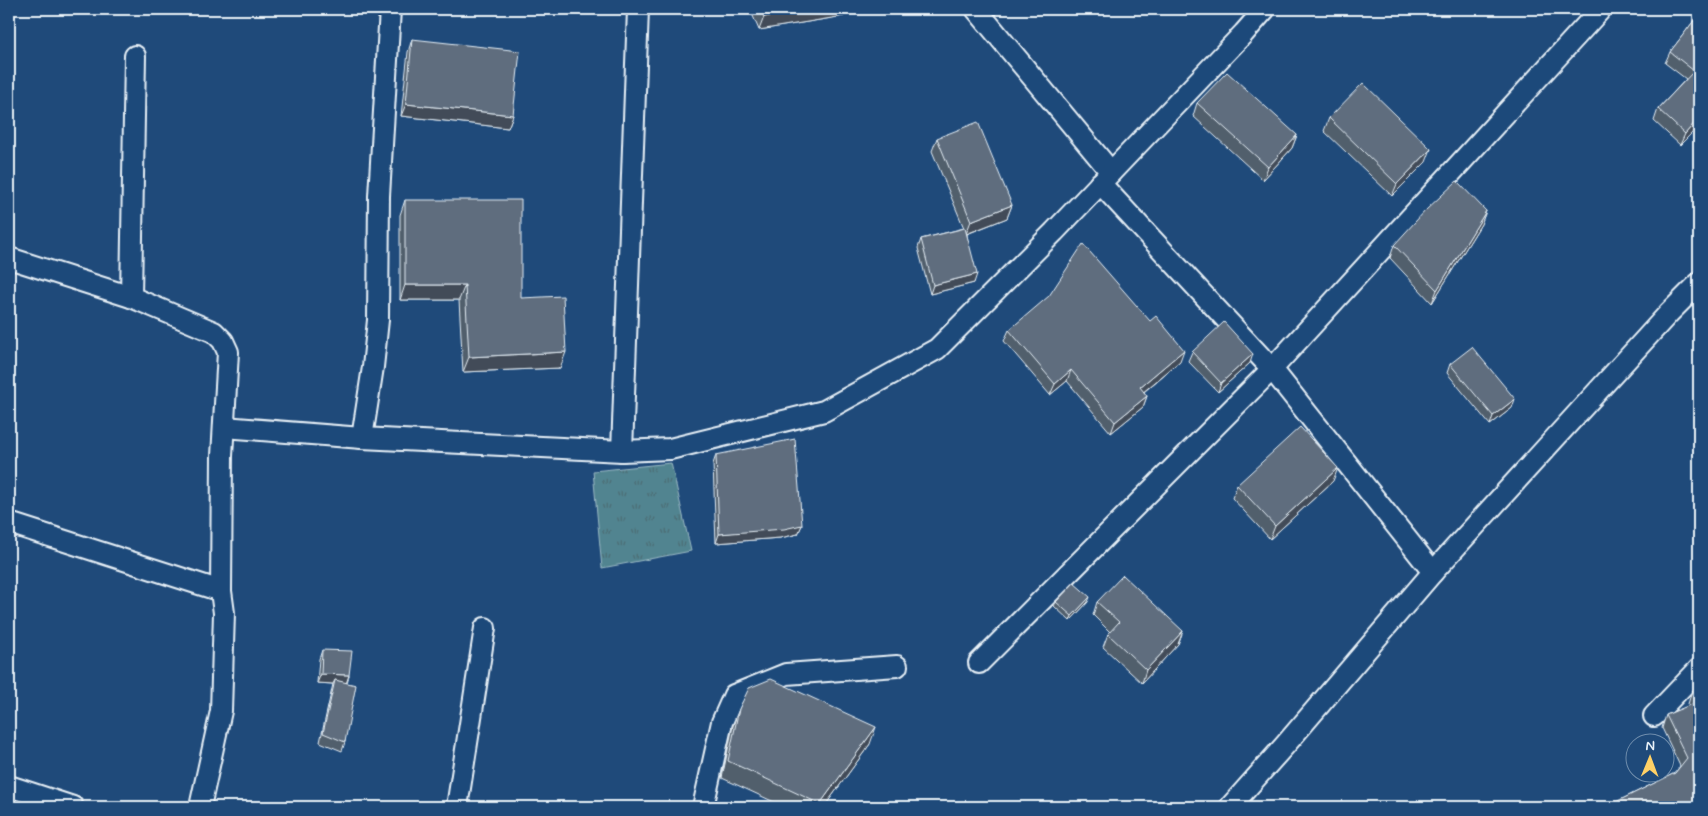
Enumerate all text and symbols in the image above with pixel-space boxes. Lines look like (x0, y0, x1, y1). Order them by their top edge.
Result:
north arrow (1626, 734, 1676, 784)
text: N (1645, 737, 1655, 755)

